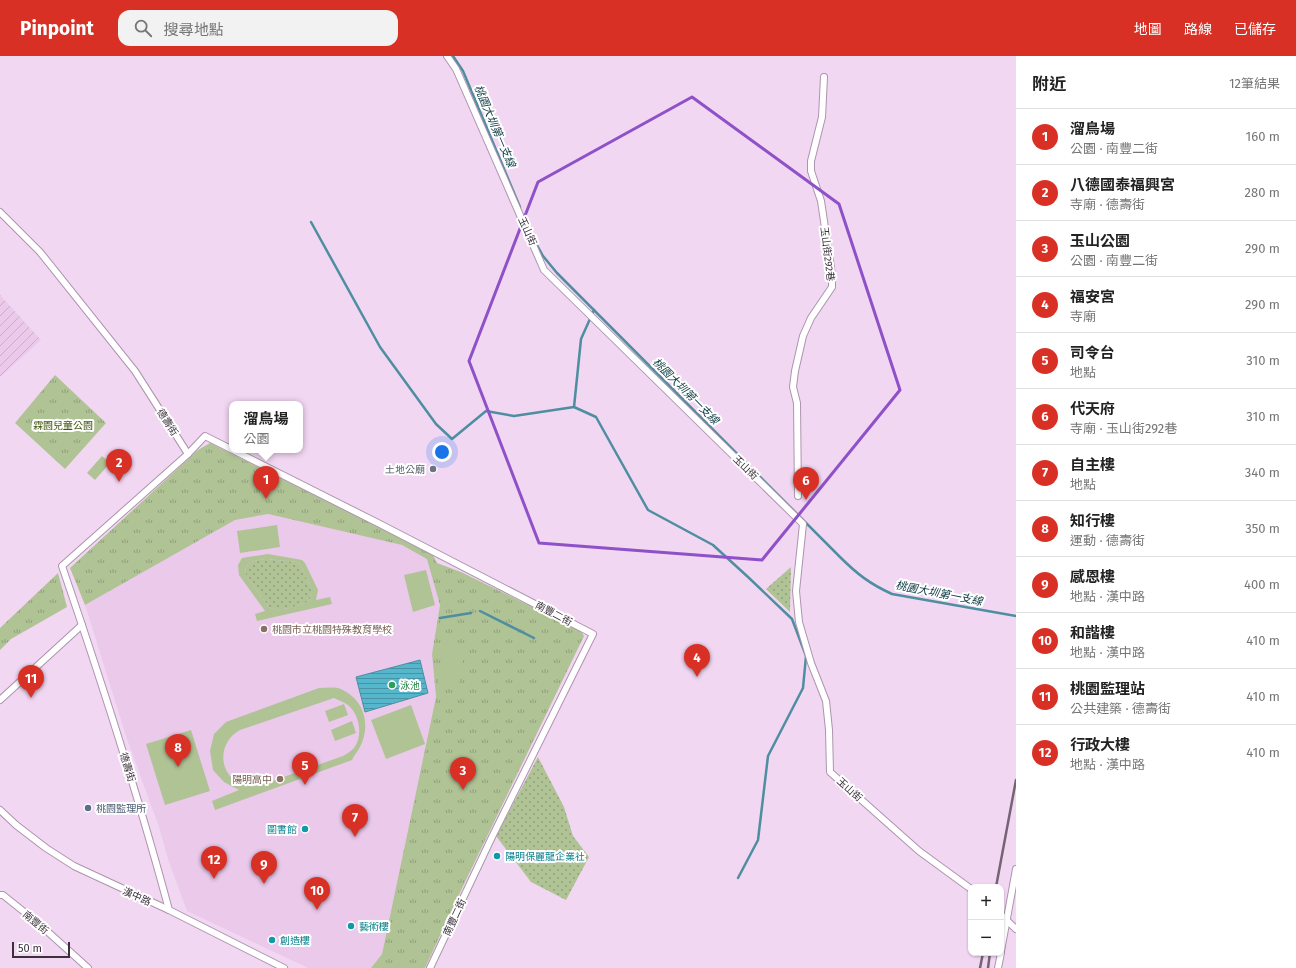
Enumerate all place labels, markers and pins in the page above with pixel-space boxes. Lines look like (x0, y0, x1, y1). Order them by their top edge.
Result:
pin: 2 (106, 449, 132, 482)
place label: 土地公廟 (385, 464, 425, 476)
marker: 土地公廟 (428, 464, 438, 474)
pin: 1 (253, 466, 279, 499)
pin: 6 (793, 467, 819, 500)
marker: 桃園市立桃園特殊教育學校 (259, 624, 269, 634)
place label: 桃園市立桃園特殊教育學校 (272, 624, 392, 636)
pin: 4 (684, 644, 710, 677)
pin: 11 (18, 665, 44, 698)
marker: 泳池 (387, 680, 397, 690)
place label: 泳池 (400, 680, 420, 692)
pin: 8 (165, 734, 191, 767)
pin: 5 (292, 752, 318, 785)
pin: 3 (450, 757, 476, 790)
place label: 陽明高中 (232, 774, 272, 786)
marker: 陽明高中 (275, 774, 285, 784)
marker: 桃園監理所 (83, 803, 93, 813)
place label: 桃園監理所 (96, 803, 146, 815)
pin: 7 (342, 804, 368, 837)
place label: 圖書館 (267, 824, 297, 836)
marker: 圖書館 (300, 824, 310, 834)
pin: 12 (201, 846, 227, 879)
pin: 9 (251, 851, 277, 884)
marker: 陽明保麗龍企業社 (492, 851, 502, 861)
place label: 陽明保麗龍企業社 (505, 851, 585, 863)
pin: 10 (304, 877, 330, 910)
marker: 藝術樓 (346, 921, 356, 931)
place label: 藝術樓 (359, 921, 389, 933)
marker: 創造樓 (267, 935, 277, 945)
place label: 創造樓 (280, 935, 310, 947)

